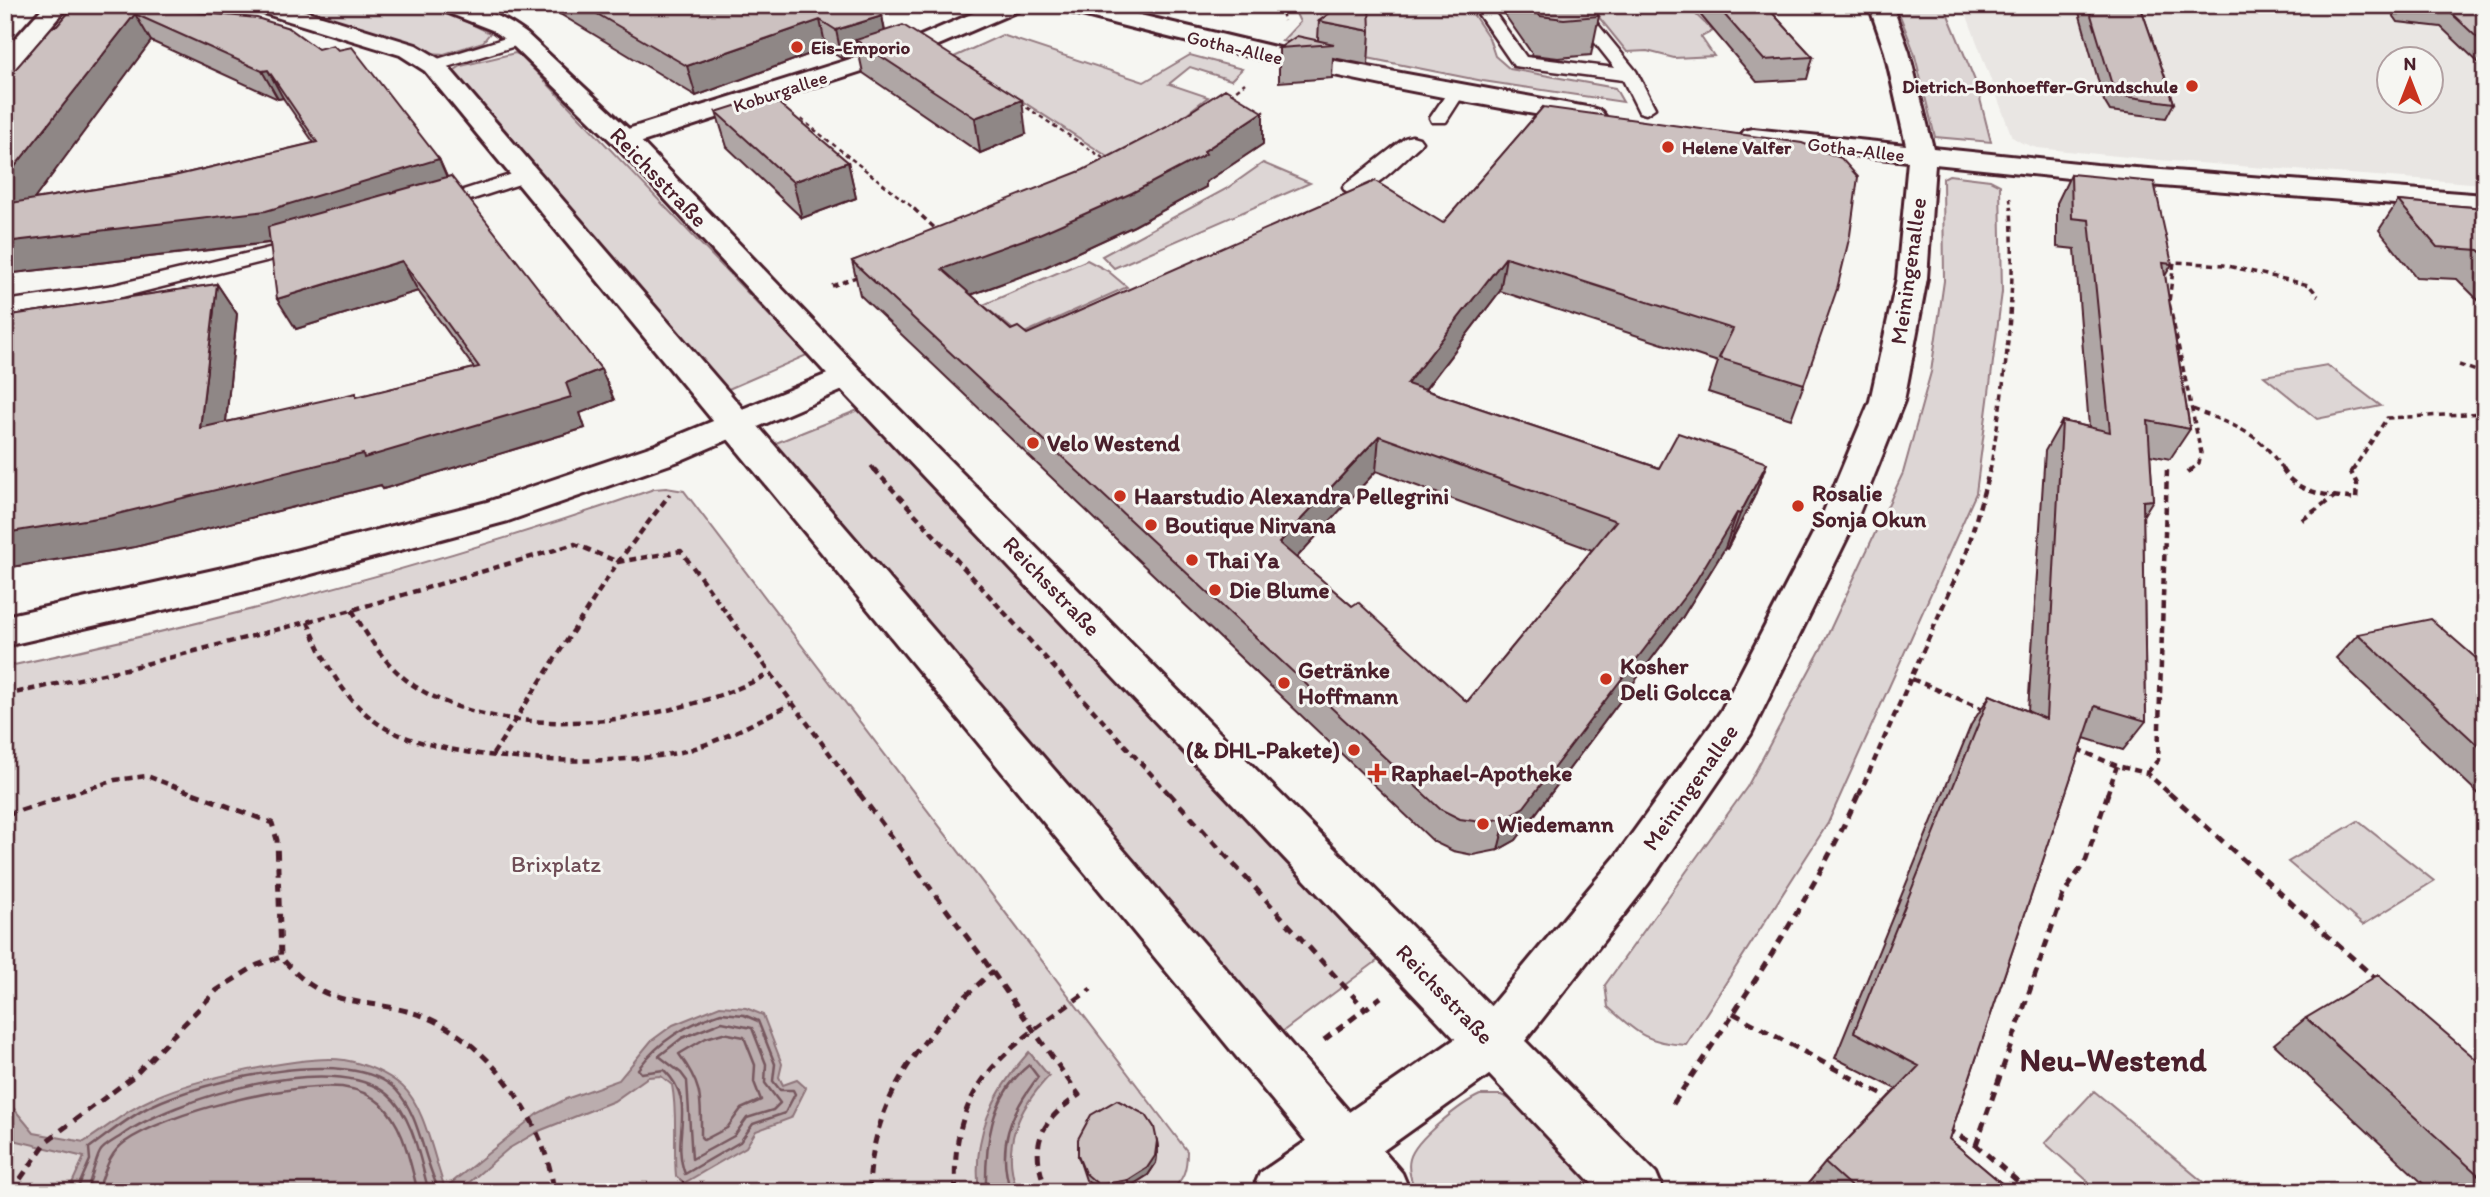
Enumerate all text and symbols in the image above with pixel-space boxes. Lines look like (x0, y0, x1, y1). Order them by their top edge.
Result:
street label: Gotha-Allee (1185, 25, 1285, 70)
place label: Eis-Emporio (811, 36, 910, 59)
marker: Eis-Emporio (789, 39, 805, 55)
north arrow (2374, 46, 2444, 116)
text: N (2404, 52, 2416, 75)
street label: Koburgallee (730, 65, 830, 117)
place label: Dietrich-Bonhoeffer-Grundschule (1902, 75, 2178, 98)
marker: Dietrich-Bonhoeffer-Grundschule (2184, 78, 2200, 94)
street label: Reichsstraße (604, 121, 714, 233)
street label: Gotha-Allee (1806, 132, 1906, 167)
place label: Helene Valfer (1682, 136, 1792, 159)
marker: Helene Valfer (1660, 139, 1676, 155)
street label: Meiningenallee (1884, 196, 1932, 346)
place label: Velo Westend (1047, 429, 1181, 457)
marker: Velo Westend (1025, 435, 1041, 451)
place label: Rosalie Sonja Okun (1812, 479, 1927, 533)
place label: Haarstudio Alexandra Pellegrini (1134, 482, 1449, 510)
marker: Haarstudio Alexandra Pellegrini (1112, 488, 1128, 504)
marker: Rosalie Sonja Okun (1790, 498, 1806, 514)
place label: Boutique Nirvana (1165, 511, 1337, 539)
marker: Boutique Nirvana (1143, 517, 1159, 533)
street label: Reichsstraße (997, 530, 1107, 642)
place label: Thai Ya (1205, 546, 1280, 574)
marker: Thai Ya (1184, 552, 1200, 568)
place label: Die Blume (1229, 576, 1330, 604)
marker: Die Blume (1207, 582, 1223, 598)
place label: Kosher Deli Golcca (1620, 652, 1732, 706)
place label: Getränke Hoffmann (1298, 656, 1399, 710)
marker: Kosher Deli Golcca (1598, 671, 1614, 687)
marker: Getränke Hoffmann (1276, 675, 1292, 691)
street label: Meiningenallee (1636, 718, 1744, 856)
place label: (& DHL-Pakete) (1186, 736, 1340, 764)
marker: (& DHL-Pakete) (1346, 742, 1362, 758)
place label: Raphael-Apotheke (1391, 759, 1572, 787)
marker: Raphael-Apotheke (1369, 765, 1385, 781)
place label: Wiedemann (1497, 810, 1615, 838)
marker: Wiedemann (1475, 816, 1491, 832)
park label: Brixplatz (511, 850, 601, 878)
street label: Reichsstraße (1390, 938, 1500, 1050)
district label: Neu-Westend (2019, 1041, 2207, 1079)

